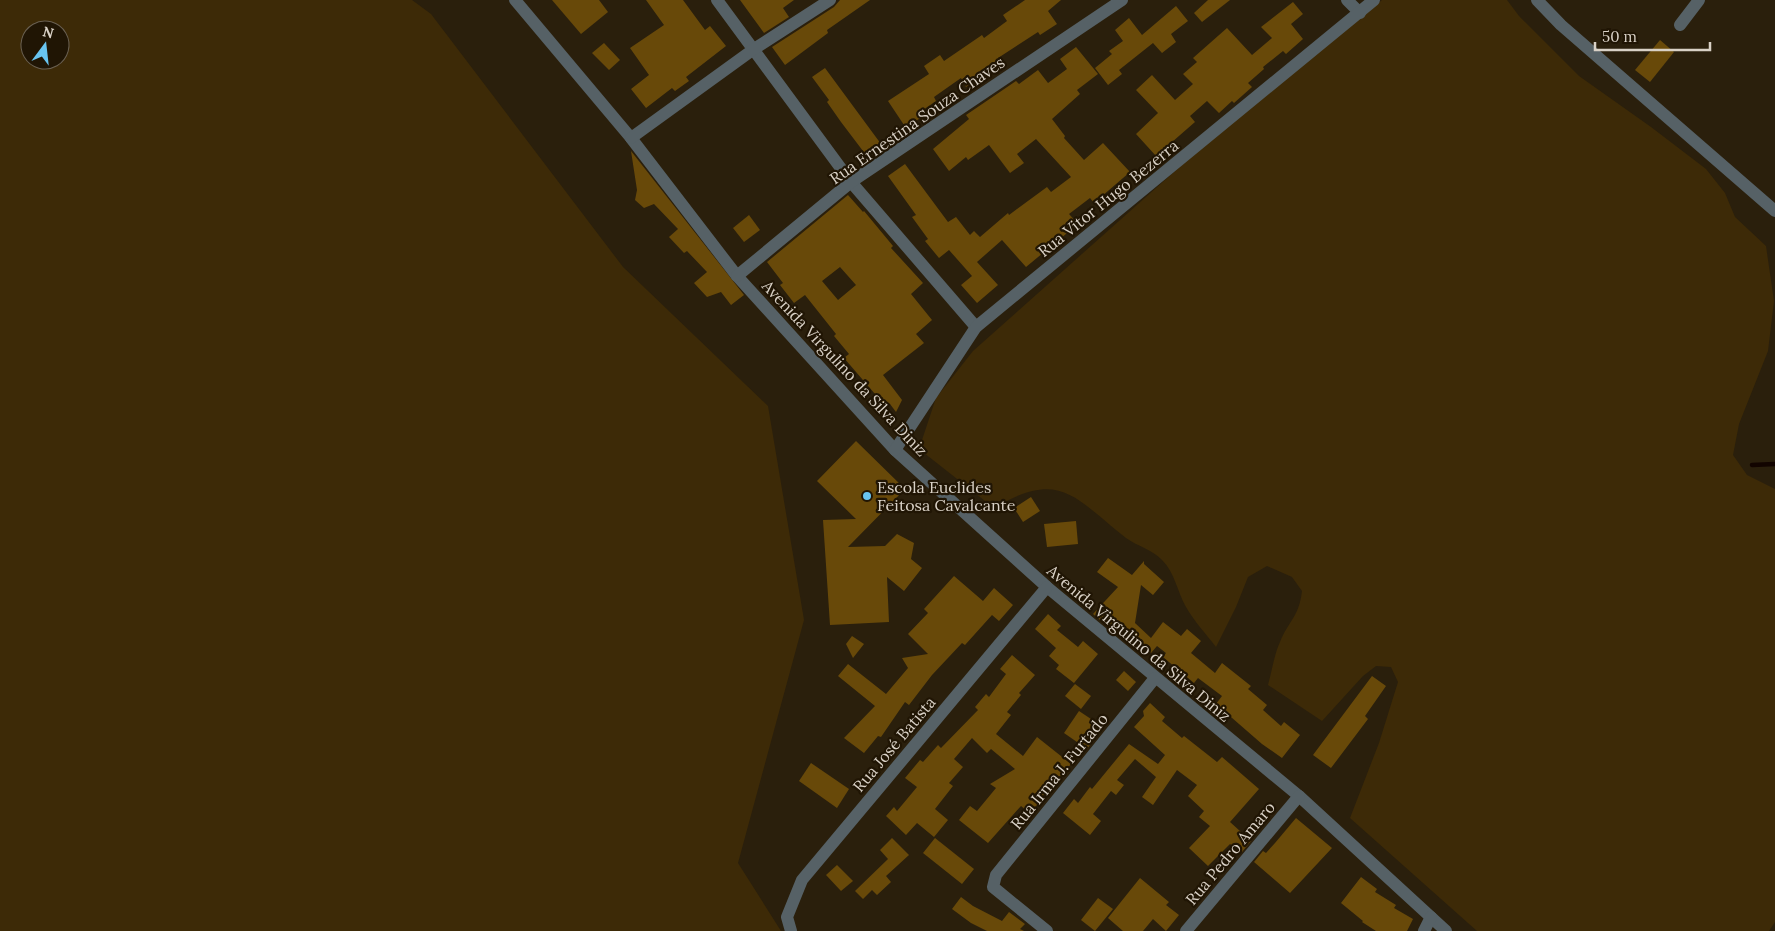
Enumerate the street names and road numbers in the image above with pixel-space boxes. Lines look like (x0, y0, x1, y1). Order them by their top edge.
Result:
street label: Rua Ernestina Souza Chaves (826, 52, 1008, 188)
street label: Rua Vitor Hugo Bezerra (1034, 135, 1182, 261)
street label: Avenida Virgulino da Silva Diniz (757, 275, 932, 460)
street label: Avenida Virgulino da Silva Diniz (1042, 560, 1235, 726)
street label: Rua José Batista (848, 692, 940, 796)
street label: Rua Irma J. Furtado (1006, 709, 1112, 833)
street label: Rua Pedro Amaro (1181, 797, 1279, 909)

